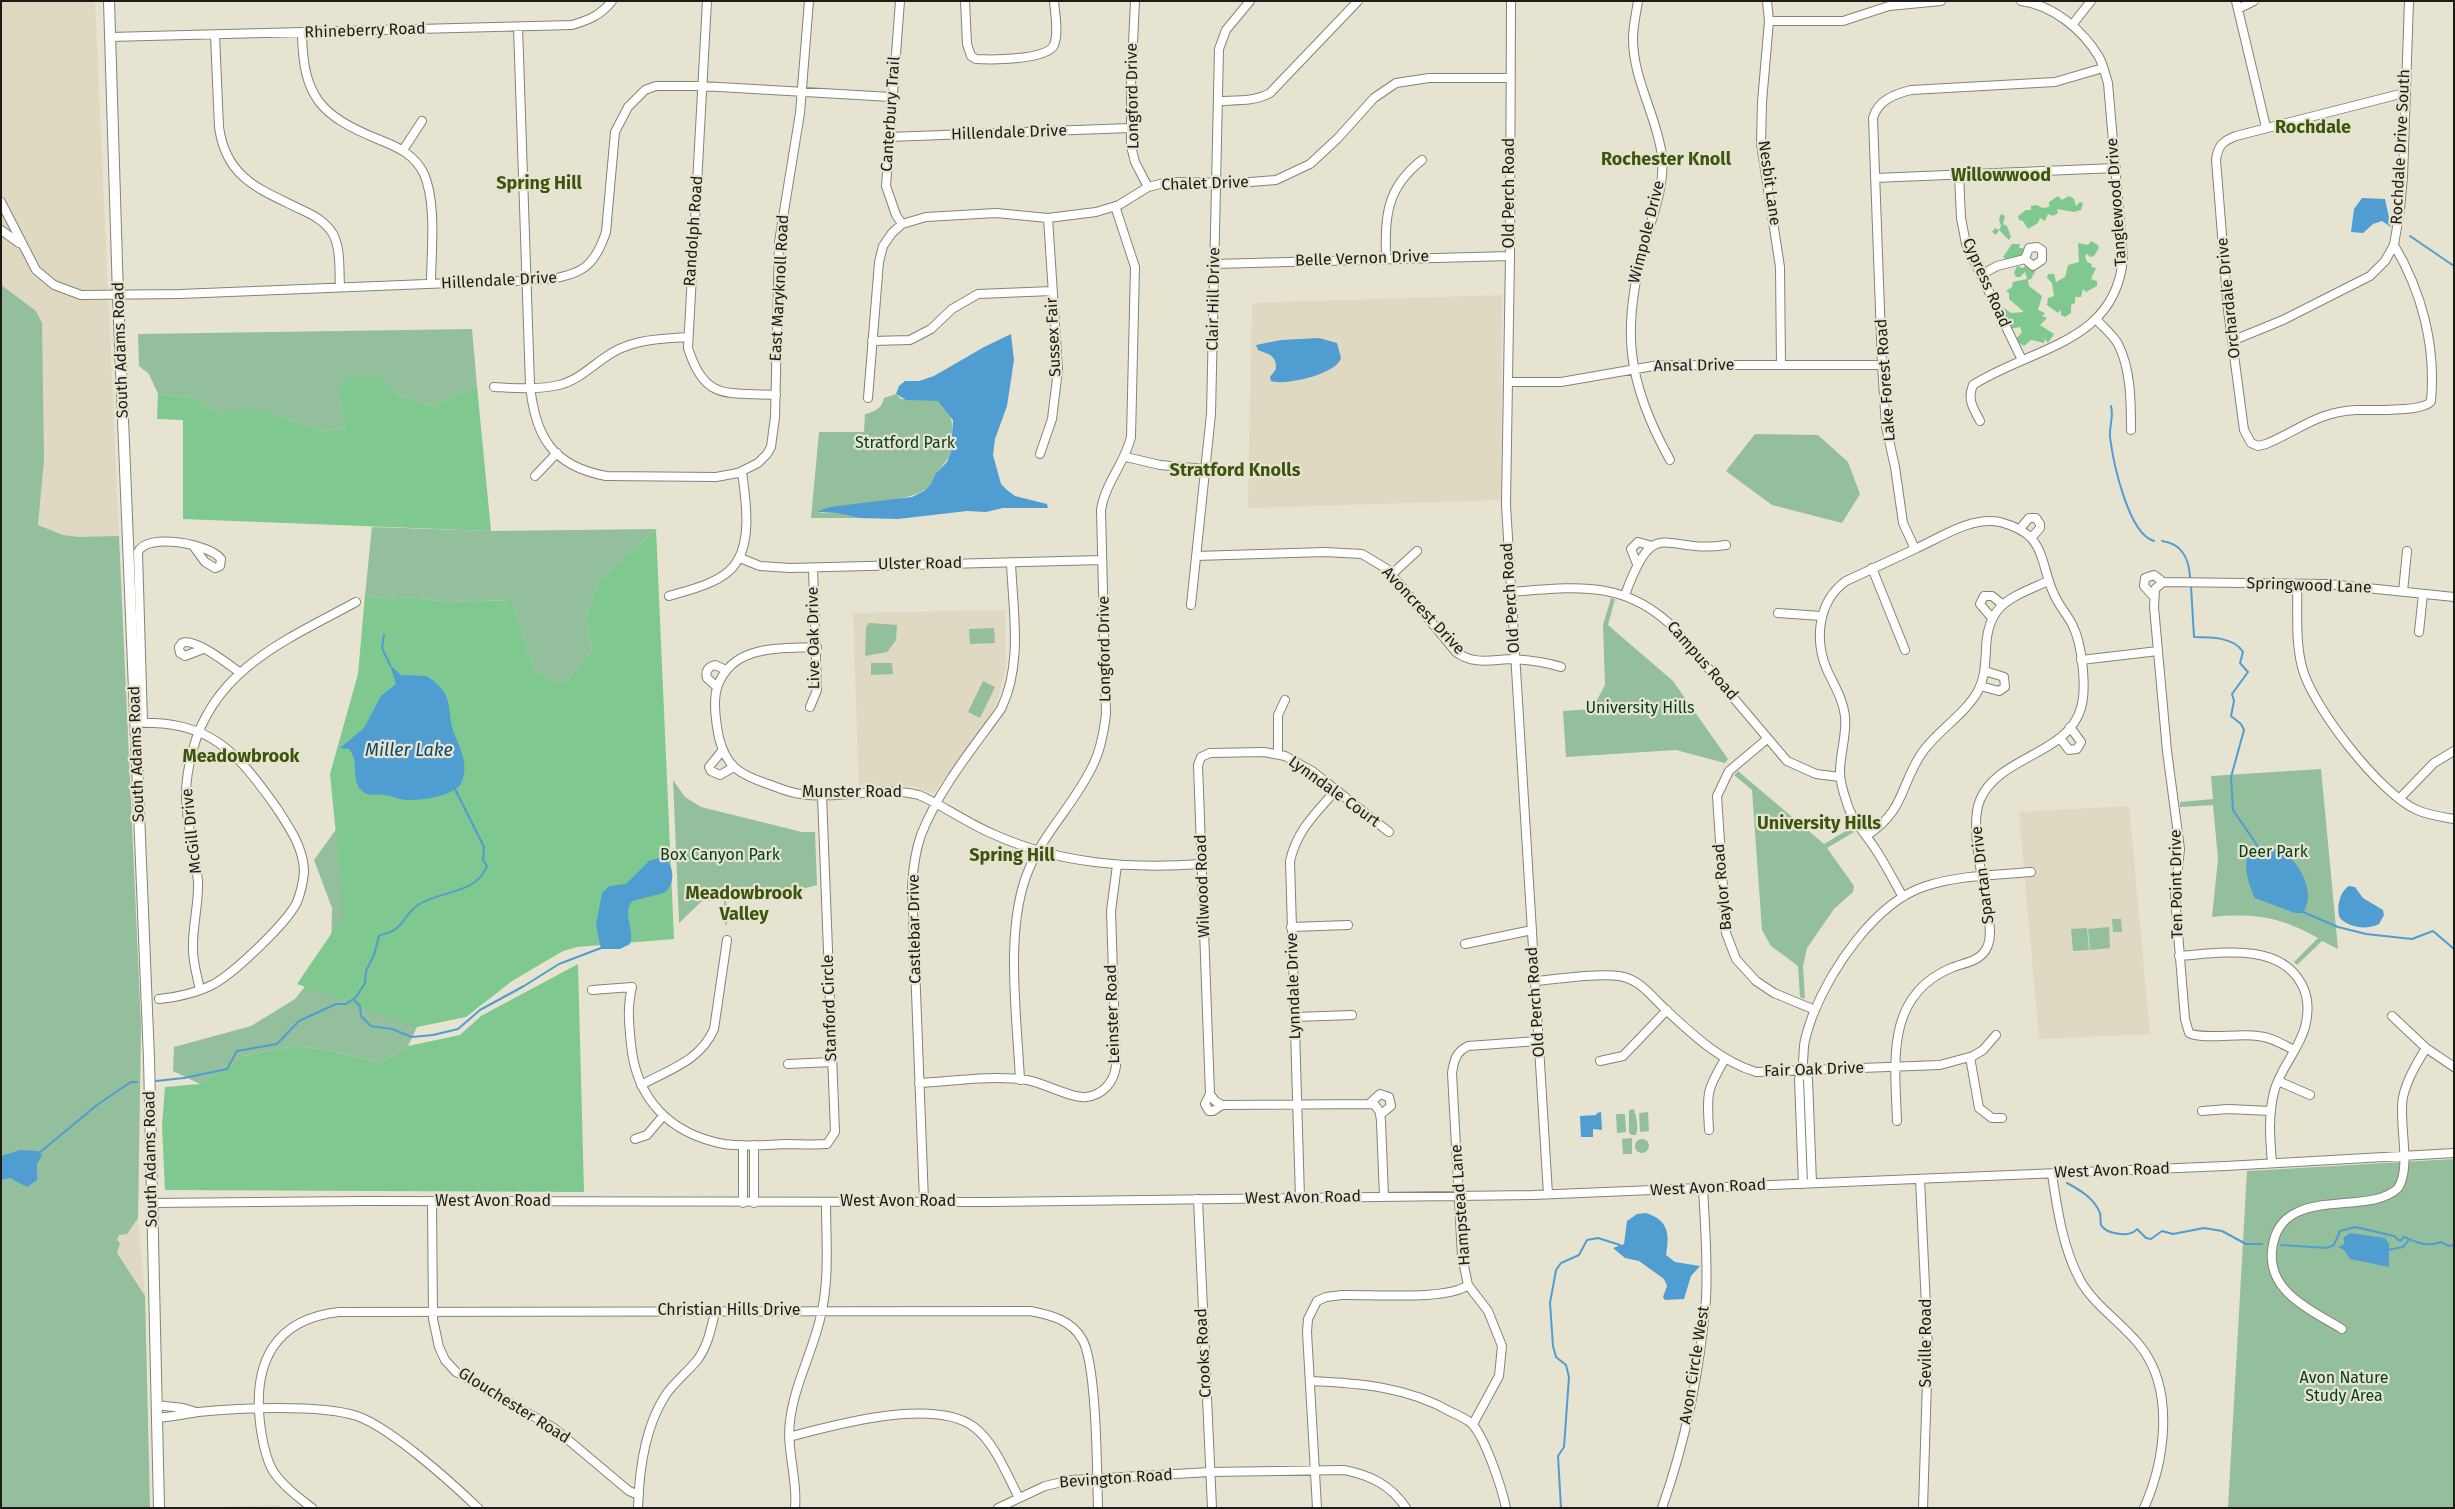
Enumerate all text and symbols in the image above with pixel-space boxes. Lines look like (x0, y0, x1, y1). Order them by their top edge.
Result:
street label: Rhineberry Road (304, 19, 426, 43)
street label: Longford Drive (1122, 43, 1144, 149)
street label: Canterbury Trail (877, 56, 905, 172)
street label: Rochdale Drive South (2387, 69, 2415, 225)
district label: Rochdale (2275, 117, 2351, 139)
street label: Hillendale Drive (951, 121, 1067, 145)
street label: Tanglewood Drive (2103, 137, 2131, 267)
street label: Old Perch Road (1500, 138, 1520, 248)
street label: Nesbit Lane (1754, 139, 1784, 227)
district label: Rochester Knoll (1601, 149, 1731, 171)
district label: Willowwood (1951, 165, 2051, 187)
district label: Spring Hill (496, 173, 582, 195)
street label: Chalet Drive (1161, 173, 1249, 195)
street label: Randolph Road (681, 175, 707, 287)
street label: Wimpole Drive (1625, 179, 1669, 285)
street label: East Maryknoll Road (767, 214, 793, 362)
street label: Cypress Road (1958, 235, 2014, 331)
street label: Orchardale Drive (2213, 237, 2245, 359)
street label: Clair Hill Drive (1203, 247, 1225, 351)
street label: Belle Vernon Drive (1295, 247, 1429, 271)
street label: Hillendale Drive (441, 268, 557, 294)
street label: South Adams Road (109, 281, 133, 419)
street label: Sussex Fair (1042, 297, 1066, 377)
street label: Lake Forest Road (1872, 318, 1900, 442)
street label: Ansal Drive (1653, 356, 1735, 376)
park label: Stratford Park (855, 434, 955, 454)
district label: Stratford Knolls (1170, 460, 1300, 482)
street label: Old Perch Road (1498, 542, 1524, 654)
street label: Ulster Road (878, 554, 962, 574)
street label: Avoncrest Drive (1378, 563, 1468, 659)
street label: Springwood Lane (2246, 574, 2372, 598)
street label: Live Oak Drive (804, 586, 824, 690)
street label: Longford Drive (1094, 596, 1116, 702)
street label: Campus Road (1662, 617, 1742, 705)
street label: South Adams Road (125, 685, 149, 823)
park label: University Hills (1586, 699, 1694, 719)
water label: Miller Lake (365, 740, 453, 762)
district label: Meadowbrook (183, 746, 299, 768)
street label: Lynndale Court (1285, 752, 1383, 832)
street label: Munster Road (802, 783, 902, 803)
street label: McGill Drive (178, 787, 206, 875)
district label: University Hills (1757, 813, 1881, 835)
street label: Spartan Drive (1967, 825, 1999, 925)
street label: Ten Point Drive (2166, 829, 2188, 939)
street label: Wilwood Road (1192, 834, 1214, 938)
street label: Baylor Road (1710, 843, 1736, 931)
park label: Deer Park (2238, 843, 2308, 863)
district label: Spring Hill (969, 845, 1055, 867)
park label: Box Canyon Park (660, 846, 780, 866)
street label: Castlebar Drive (904, 874, 926, 984)
district label: Meadowbrook Valley (686, 883, 802, 926)
street label: Lynndale Drive (1283, 932, 1305, 1040)
street label: Old Perch Road (1523, 946, 1549, 1058)
street label: Stanford Circle (819, 954, 841, 1062)
street label: Leinster Road (1102, 964, 1124, 1064)
street label: Fair Oak Drive (1764, 1059, 1864, 1081)
street label: South Adams Road (140, 1091, 162, 1227)
street label: Hampstead Lane (1447, 1144, 1475, 1266)
street label: West Avon Road (2054, 1159, 2170, 1183)
street label: West Avon Road (1650, 1175, 1766, 1201)
street label: West Avon Road (1245, 1187, 1361, 1209)
street label: West Avon Road (435, 1192, 551, 1212)
street label: West Avon Road (840, 1192, 956, 1212)
street label: Seville Road (1917, 1299, 1937, 1387)
street label: Christian Hills Drive (658, 1301, 800, 1321)
street label: Avon Circle West (1676, 1305, 1714, 1425)
street label: Crooks Road (1192, 1308, 1216, 1398)
street label: Glouchester Road (455, 1364, 573, 1448)
park label: Avon Nature Study Area (2299, 1369, 2389, 1407)
street label: Bevington Road (1059, 1465, 1173, 1493)

